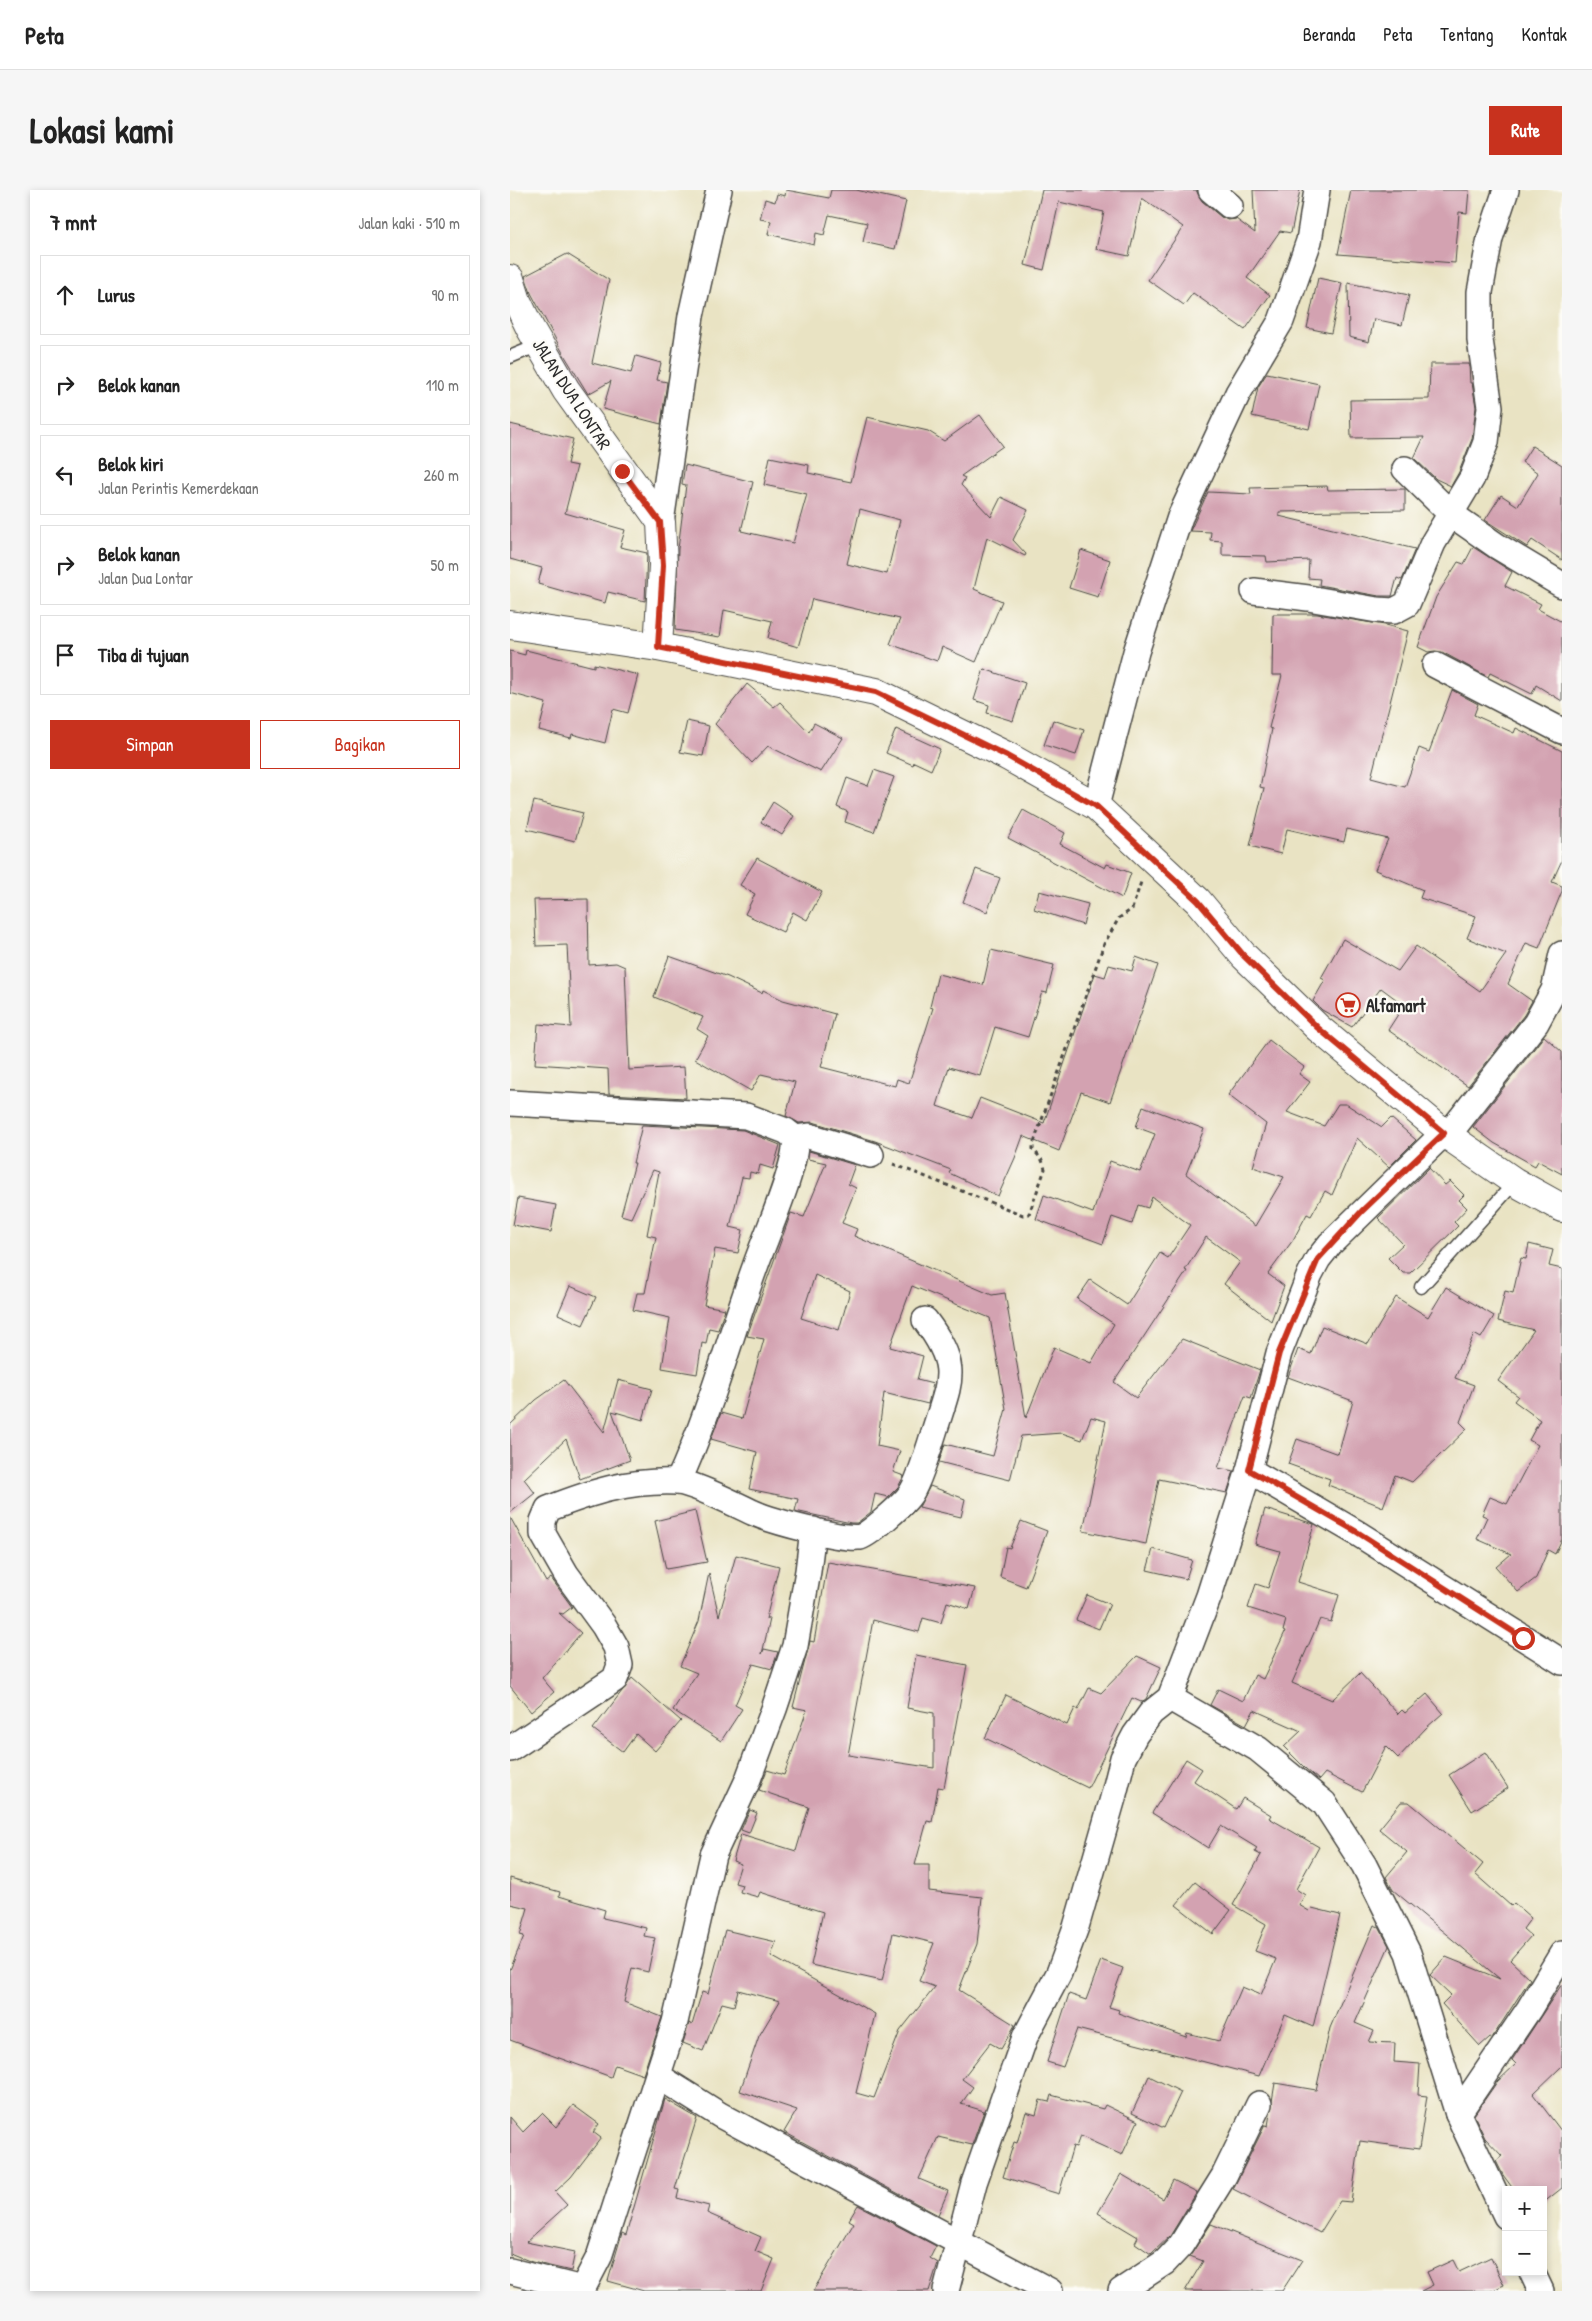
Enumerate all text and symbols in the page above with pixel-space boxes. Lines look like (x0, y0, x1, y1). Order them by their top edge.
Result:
text: Peta (25, 19, 64, 51)
text: Beranda (1303, 22, 1355, 47)
text: Peta (1383, 22, 1412, 47)
text: Tentang (1440, 22, 1493, 47)
text: Kontak (1521, 22, 1567, 47)
button: Rute (1489, 106, 1562, 155)
text: Lokasi kami (30, 107, 175, 154)
text: 7 mnt (50, 208, 96, 237)
text: Jalan kaki · 510 m (358, 212, 460, 234)
icon: ahead (51, 281, 79, 309)
text: Lurus (98, 282, 135, 308)
text: 90 m (431, 284, 459, 306)
street label: JALAN DUA LONTAR (527, 334, 617, 454)
icon: right (51, 371, 79, 399)
text: Belok kanan (98, 372, 180, 398)
text: 110 m (426, 374, 459, 396)
text: Belok kiri (98, 451, 164, 477)
route end (611, 460, 634, 483)
icon: left (51, 461, 79, 489)
text: 260 m (423, 464, 459, 486)
text: Jalan Perintis Kemerdekaan (98, 477, 259, 499)
text: Belok kanan (98, 541, 180, 567)
icon: right (51, 551, 79, 579)
text: 50 m (431, 554, 459, 576)
text: Jalan Dua Lontar (98, 567, 193, 589)
icon: arrive (51, 641, 79, 669)
text: Tiba di tujuan (98, 642, 189, 668)
button: Simpan (50, 720, 250, 769)
button: Bagikan (260, 720, 460, 769)
supermarket icon: Alfamart (1335, 992, 1361, 1018)
place label: Alfamart (1366, 993, 1426, 1018)
route start (1512, 1627, 1535, 1650)
map controls (1502, 2186, 1547, 2276)
button: + (1502, 2186, 1547, 2231)
button: − (1502, 2231, 1547, 2276)

